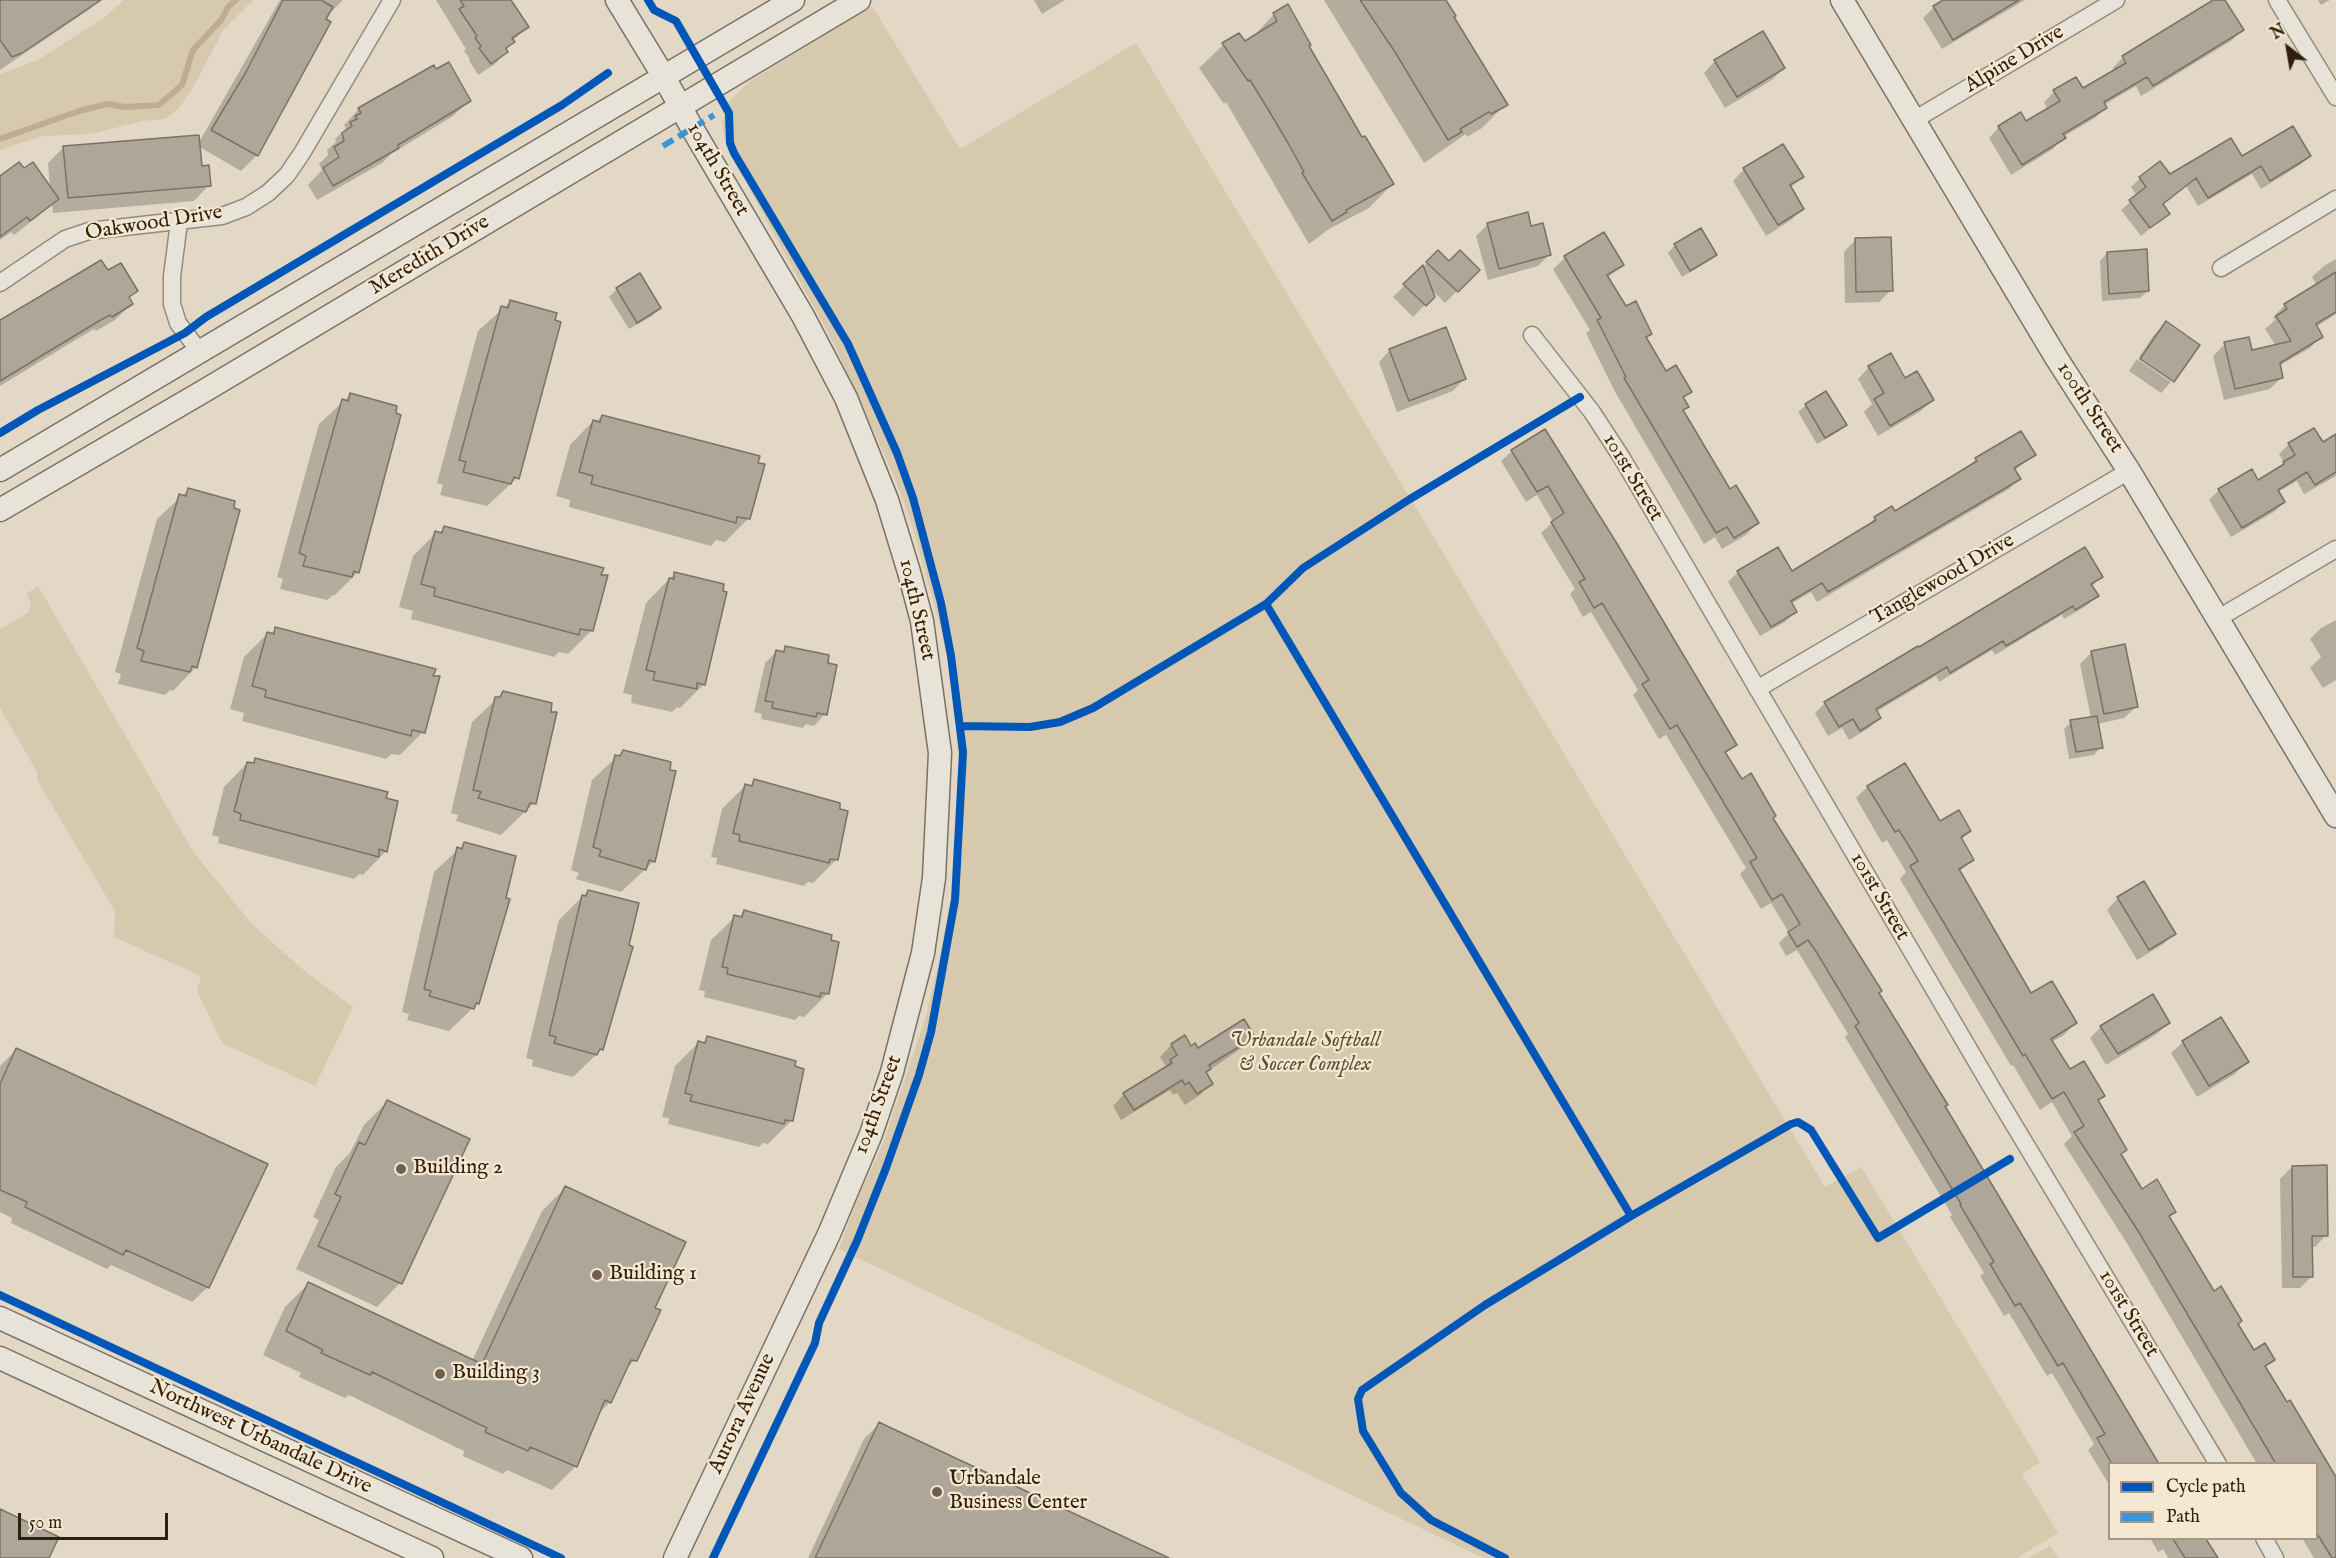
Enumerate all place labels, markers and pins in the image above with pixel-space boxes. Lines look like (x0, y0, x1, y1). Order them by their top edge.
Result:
place label: Building 2 (413, 1156, 503, 1182)
marker: Building 2 (394, 1162, 408, 1176)
place label: Building 1 (609, 1262, 697, 1288)
marker: Building 1 (590, 1268, 604, 1282)
place label: Building 3 (452, 1361, 540, 1387)
marker: Building 3 (433, 1367, 447, 1381)
place label: Urbandale Business Center (949, 1467, 1087, 1517)
marker: Urbandale Business Center (930, 1485, 944, 1499)

